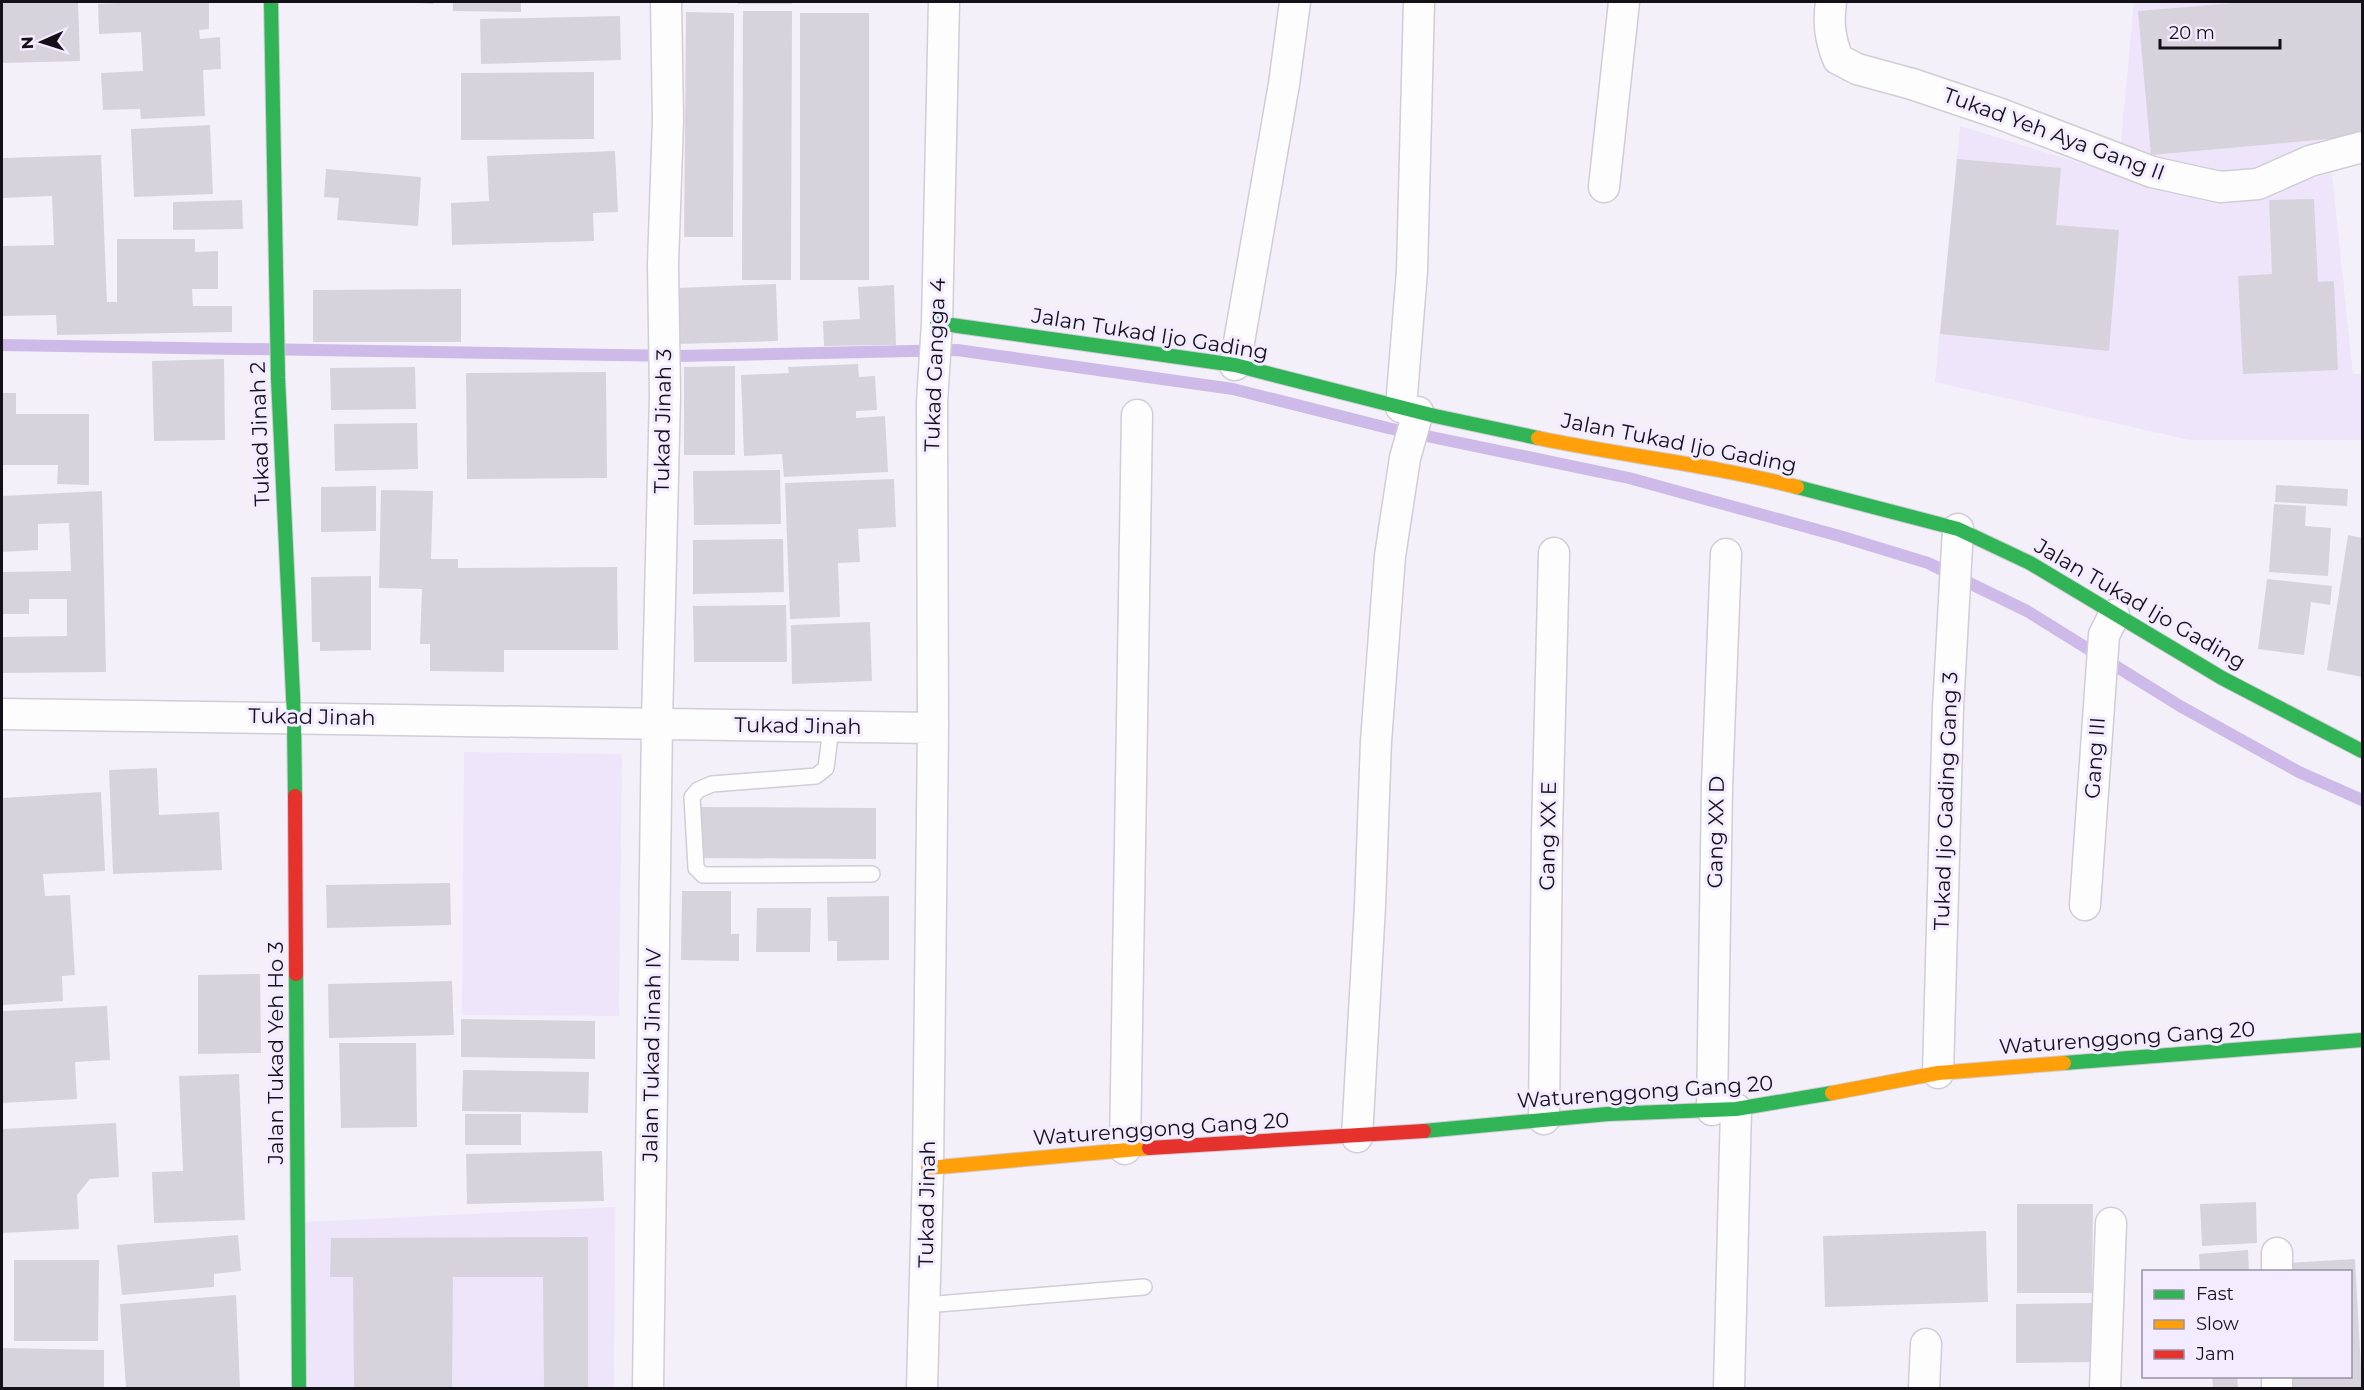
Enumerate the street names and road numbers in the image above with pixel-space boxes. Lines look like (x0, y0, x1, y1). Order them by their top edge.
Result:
street label: Tukad Yeh Aya Gang II (1940, 82, 2168, 185)
street label: Tukad Gangga 4 (919, 278, 950, 452)
street label: Jalan Tukad Ijo Gading (1029, 302, 1270, 365)
street label: Tukad Jinah 3 (649, 348, 676, 494)
street label: Tukad Jinah 2 (244, 361, 275, 507)
street label: Jalan Tukad Ijo Gading (1558, 407, 1799, 478)
street label: Jalan Tukad Ijo Gading (2030, 532, 2250, 674)
street label: Tukad Ijo Gading Gang 3 (1928, 671, 1963, 931)
street label: Tukad Jinah (248, 703, 376, 730)
street label: Tukad Jinah (734, 712, 862, 739)
street label: Gang III (2079, 716, 2110, 800)
street label: Gang XX D (1702, 775, 1729, 889)
street label: Gang XX E (1534, 781, 1561, 891)
street label: Jalan Tukad Yeh Ho 3 (263, 941, 288, 1166)
street label: Jalan Tukad Jinah IV (637, 947, 666, 1163)
street label: Waturenggong Gang 20 (1998, 1016, 2256, 1059)
street label: Waturenggong Gang 20 (1516, 1070, 1774, 1113)
street label: Waturenggong Gang 20 (1032, 1107, 1290, 1150)
street label: Tukad Jinah (913, 1140, 940, 1268)

